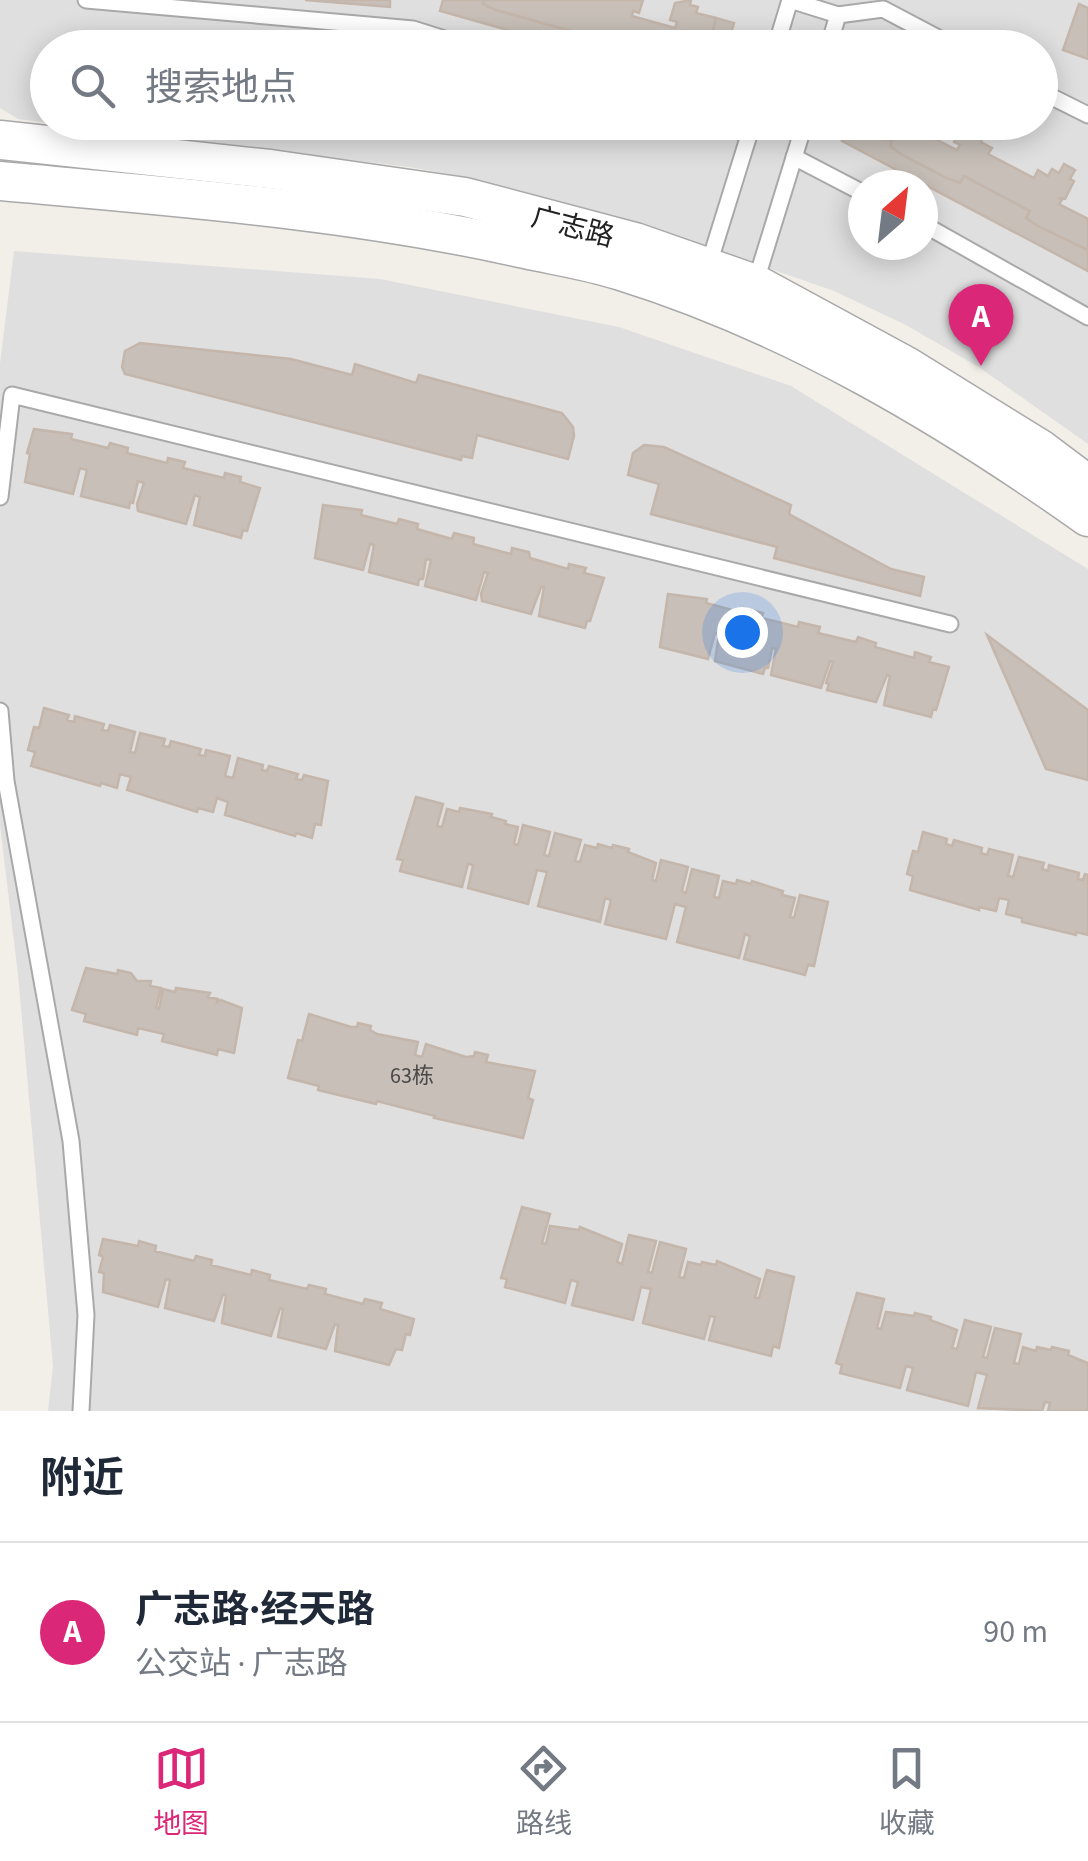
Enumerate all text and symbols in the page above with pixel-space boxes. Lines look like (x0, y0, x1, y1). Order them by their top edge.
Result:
search box (30, 30, 1058, 140)
icon: search (65, 58, 120, 113)
text: 搜索地点 (145, 61, 297, 115)
north arrow (848, 170, 938, 260)
street label: 广志路 (527, 197, 618, 257)
pin: A (948, 284, 1014, 366)
your location (717, 607, 768, 658)
house number: 63栋 (390, 1060, 434, 1092)
text: 附近 (40, 1449, 124, 1509)
text: 广志路·经天路 (135, 1583, 374, 1637)
text: A (63, 1609, 82, 1655)
text: 90 m (983, 1609, 1048, 1655)
text: 公交站 · 广志路 (135, 1641, 348, 1687)
tab: 地图 (153, 1741, 209, 1844)
tab: 路线 (516, 1741, 572, 1844)
tab: 收藏 (879, 1741, 935, 1844)

